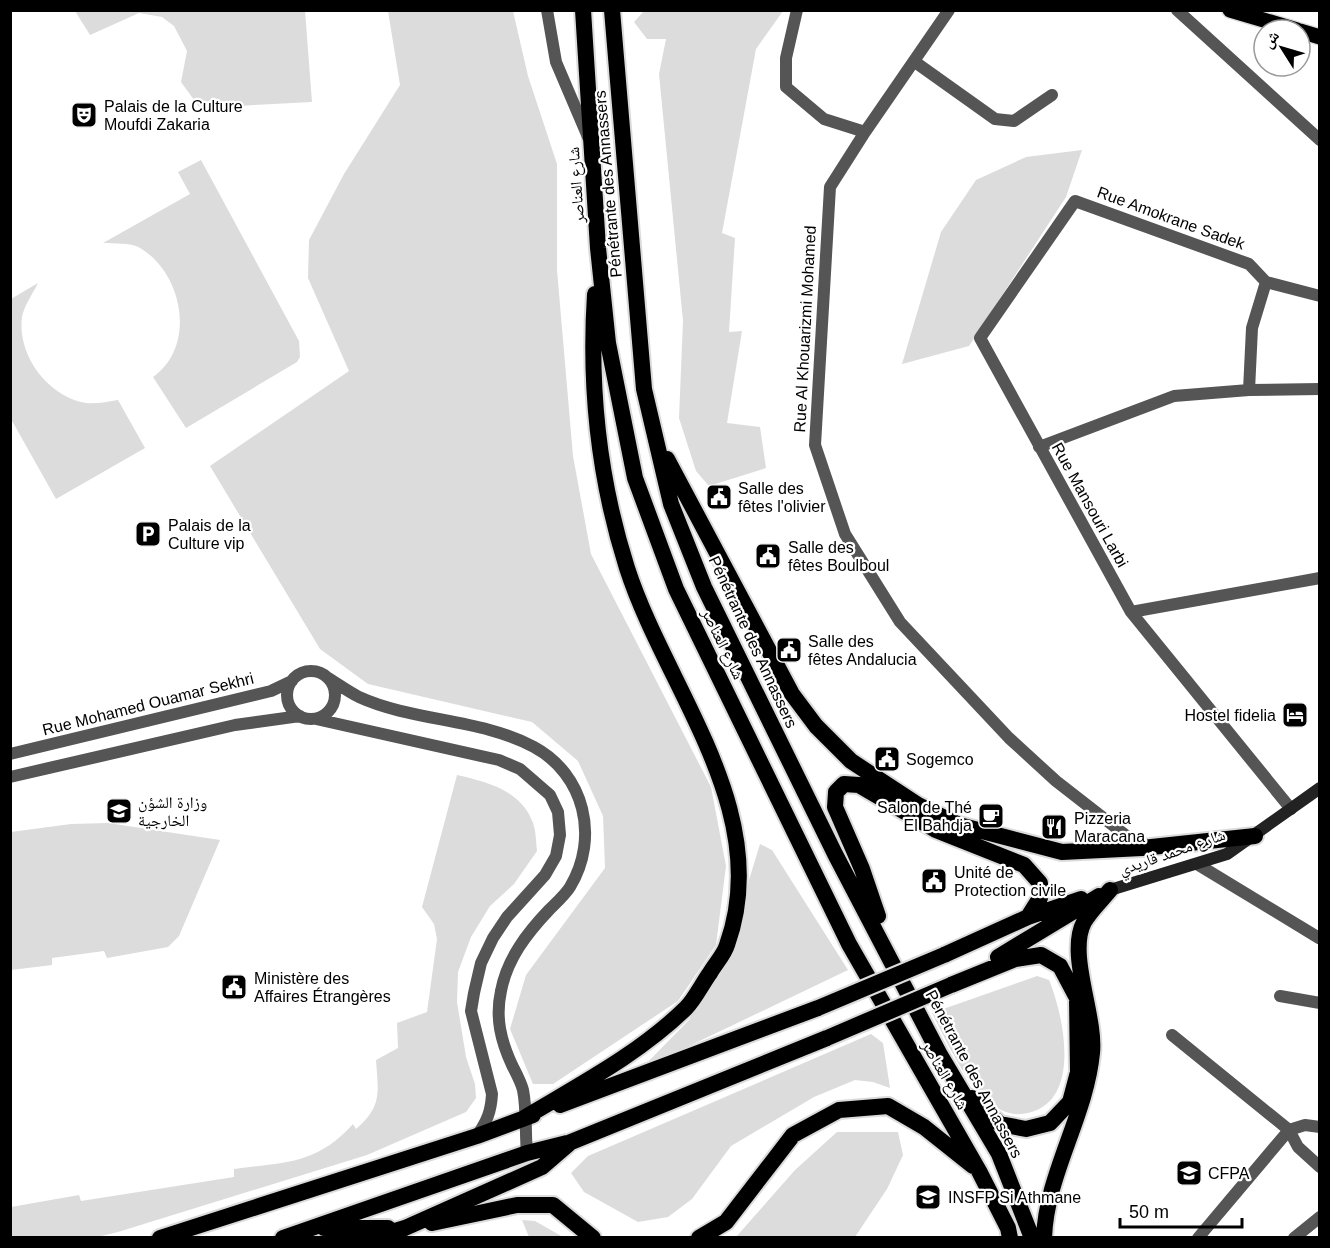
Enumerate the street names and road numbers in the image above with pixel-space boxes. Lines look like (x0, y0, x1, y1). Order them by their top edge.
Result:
street label: Pénétrante des Annassers (591, 90, 625, 278)
street label: شارع العناصر (565, 146, 589, 225)
street label: Rue Amokrane Sadek (1095, 183, 1248, 253)
street label: Rue Al Khouarizmi Mohamed (791, 225, 819, 433)
street label: Rue Mansouri Larbi (1049, 440, 1131, 570)
street label: Pénétrante des Annassers (706, 553, 800, 731)
street label: شارع العناصر (696, 605, 747, 683)
street label: Rue Mohamed Ouamar Sekhri (41, 670, 255, 738)
street label: شارع محمد قاريدي (1117, 826, 1229, 882)
street label: Pénétrante des Annassers (922, 987, 1026, 1161)
street label: شارع العناصر (916, 1037, 971, 1113)

